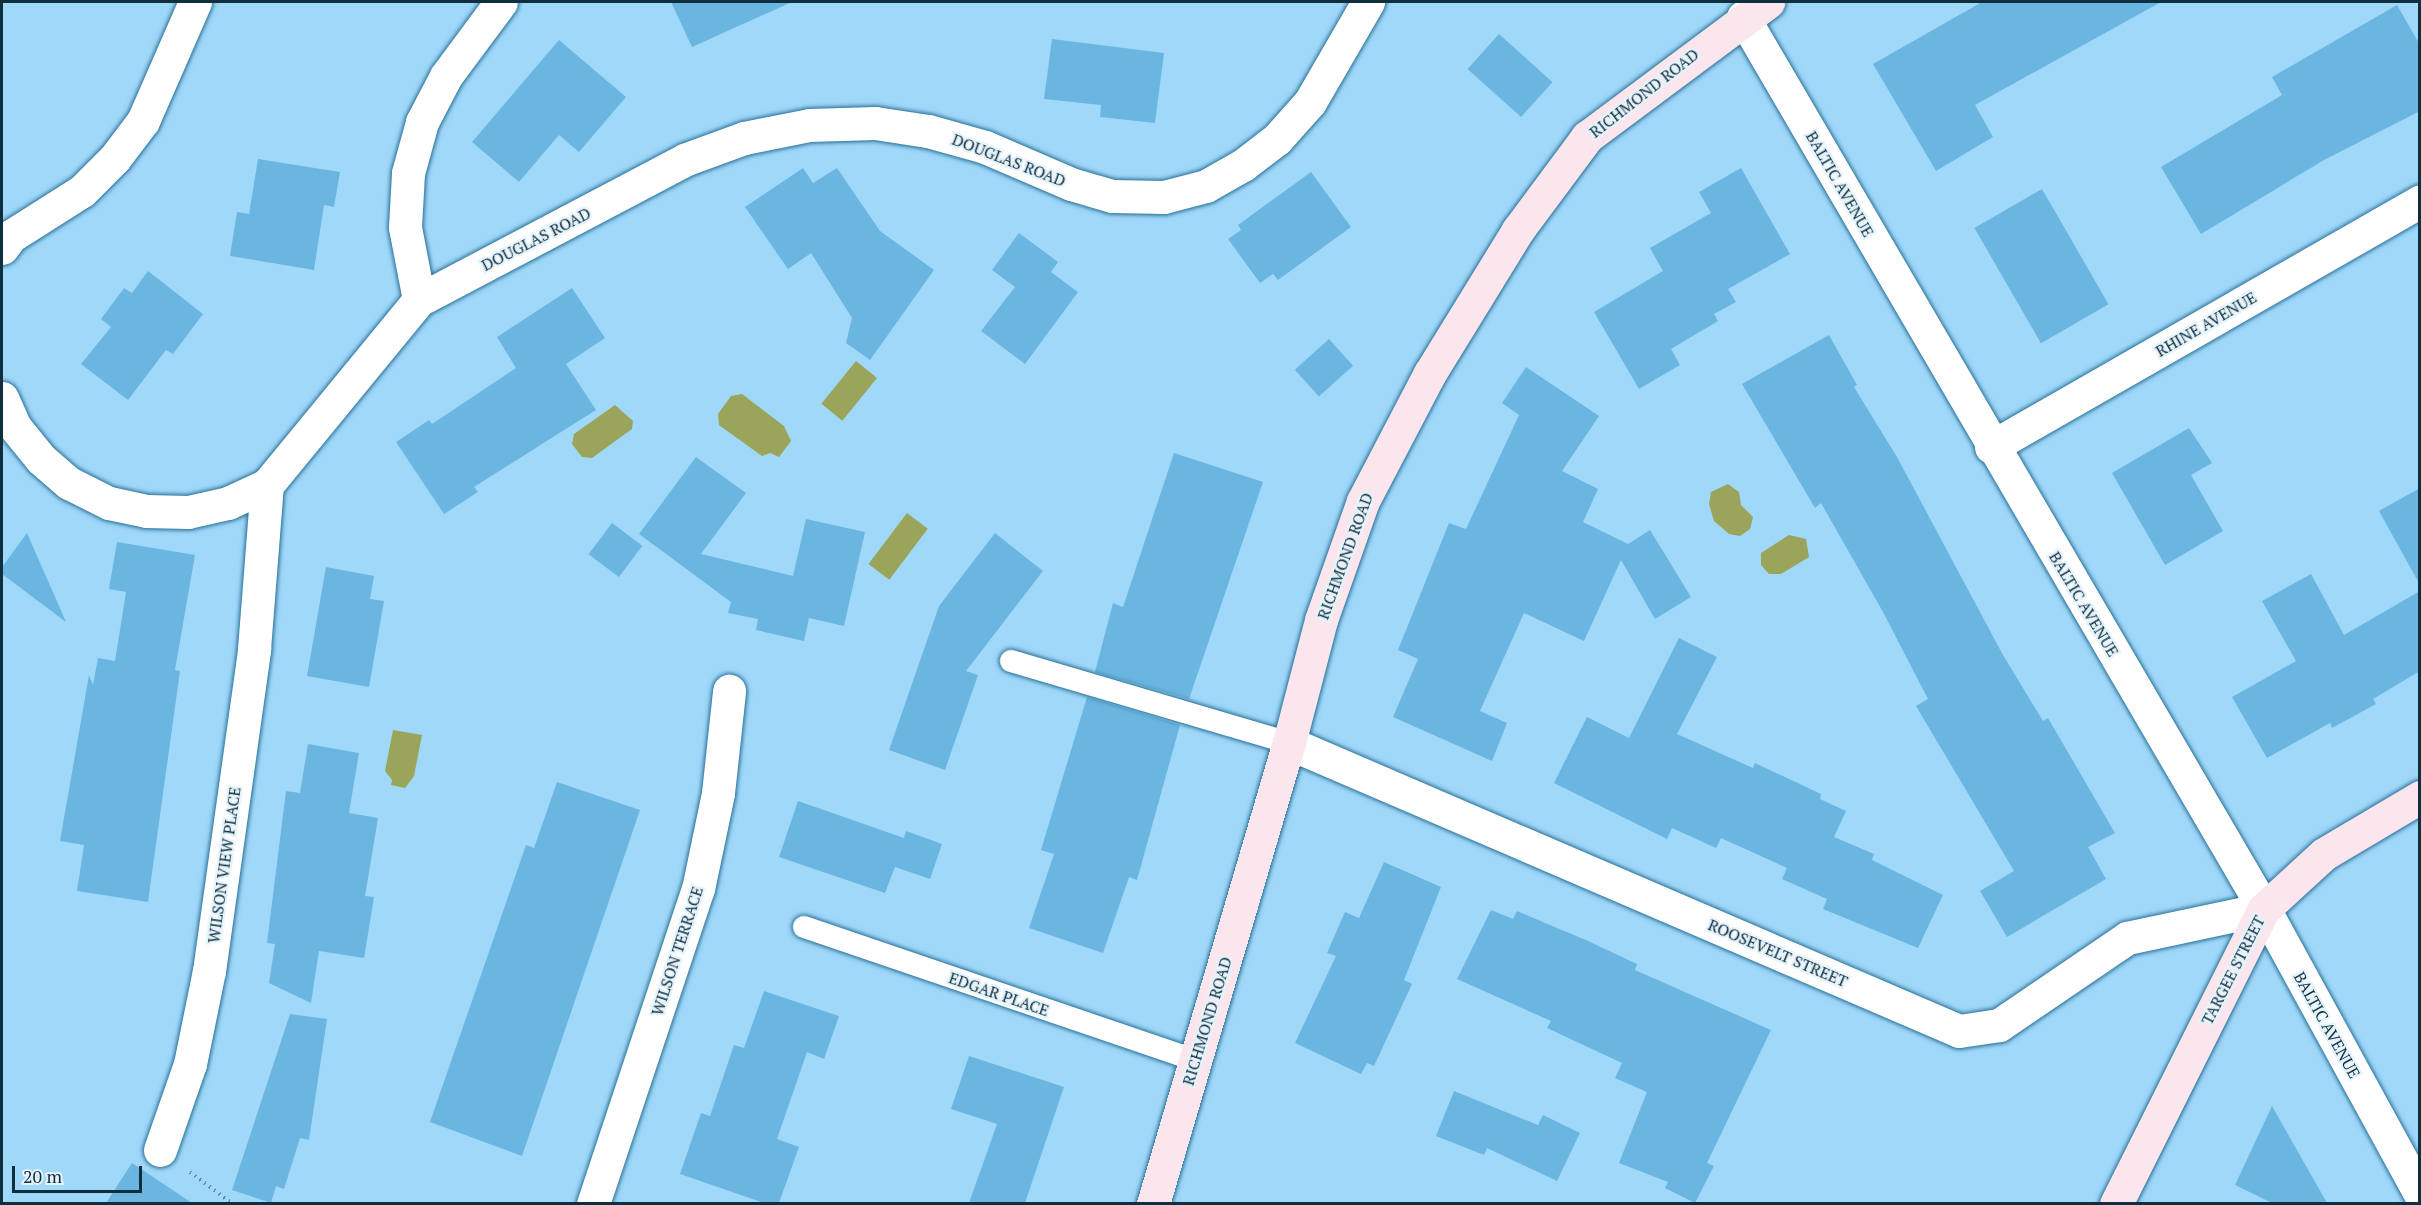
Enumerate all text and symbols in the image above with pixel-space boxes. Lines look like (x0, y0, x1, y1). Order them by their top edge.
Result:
street label: RICHMOND ROAD (1586, 44, 1702, 142)
street label: BALTIC AVENUE (1802, 128, 1878, 240)
street label: DOUGLAS ROAD (950, 130, 1068, 190)
street label: DOUGLAS ROAD (478, 203, 594, 275)
street label: RHINE AVENUE (2152, 287, 2260, 361)
street label: RICHMOND ROAD (1313, 490, 1377, 622)
street label: BALTIC AVENUE (2045, 548, 2123, 660)
street label: WILSON VIEW PLACE (203, 785, 245, 945)
street label: WILSON TERRACE (647, 884, 707, 1018)
street label: TARGEE STREET (2197, 912, 2269, 1028)
street label: ROOSEVELT STREET (1705, 915, 1851, 991)
street label: RICHMOND ROAD (1178, 954, 1236, 1088)
street label: EDGAR PLACE (946, 968, 1052, 1020)
street label: BALTIC AVENUE (2290, 968, 2364, 1082)
scale bar (15, 1154, 146, 1192)
text: 20 m (23, 1164, 62, 1188)

